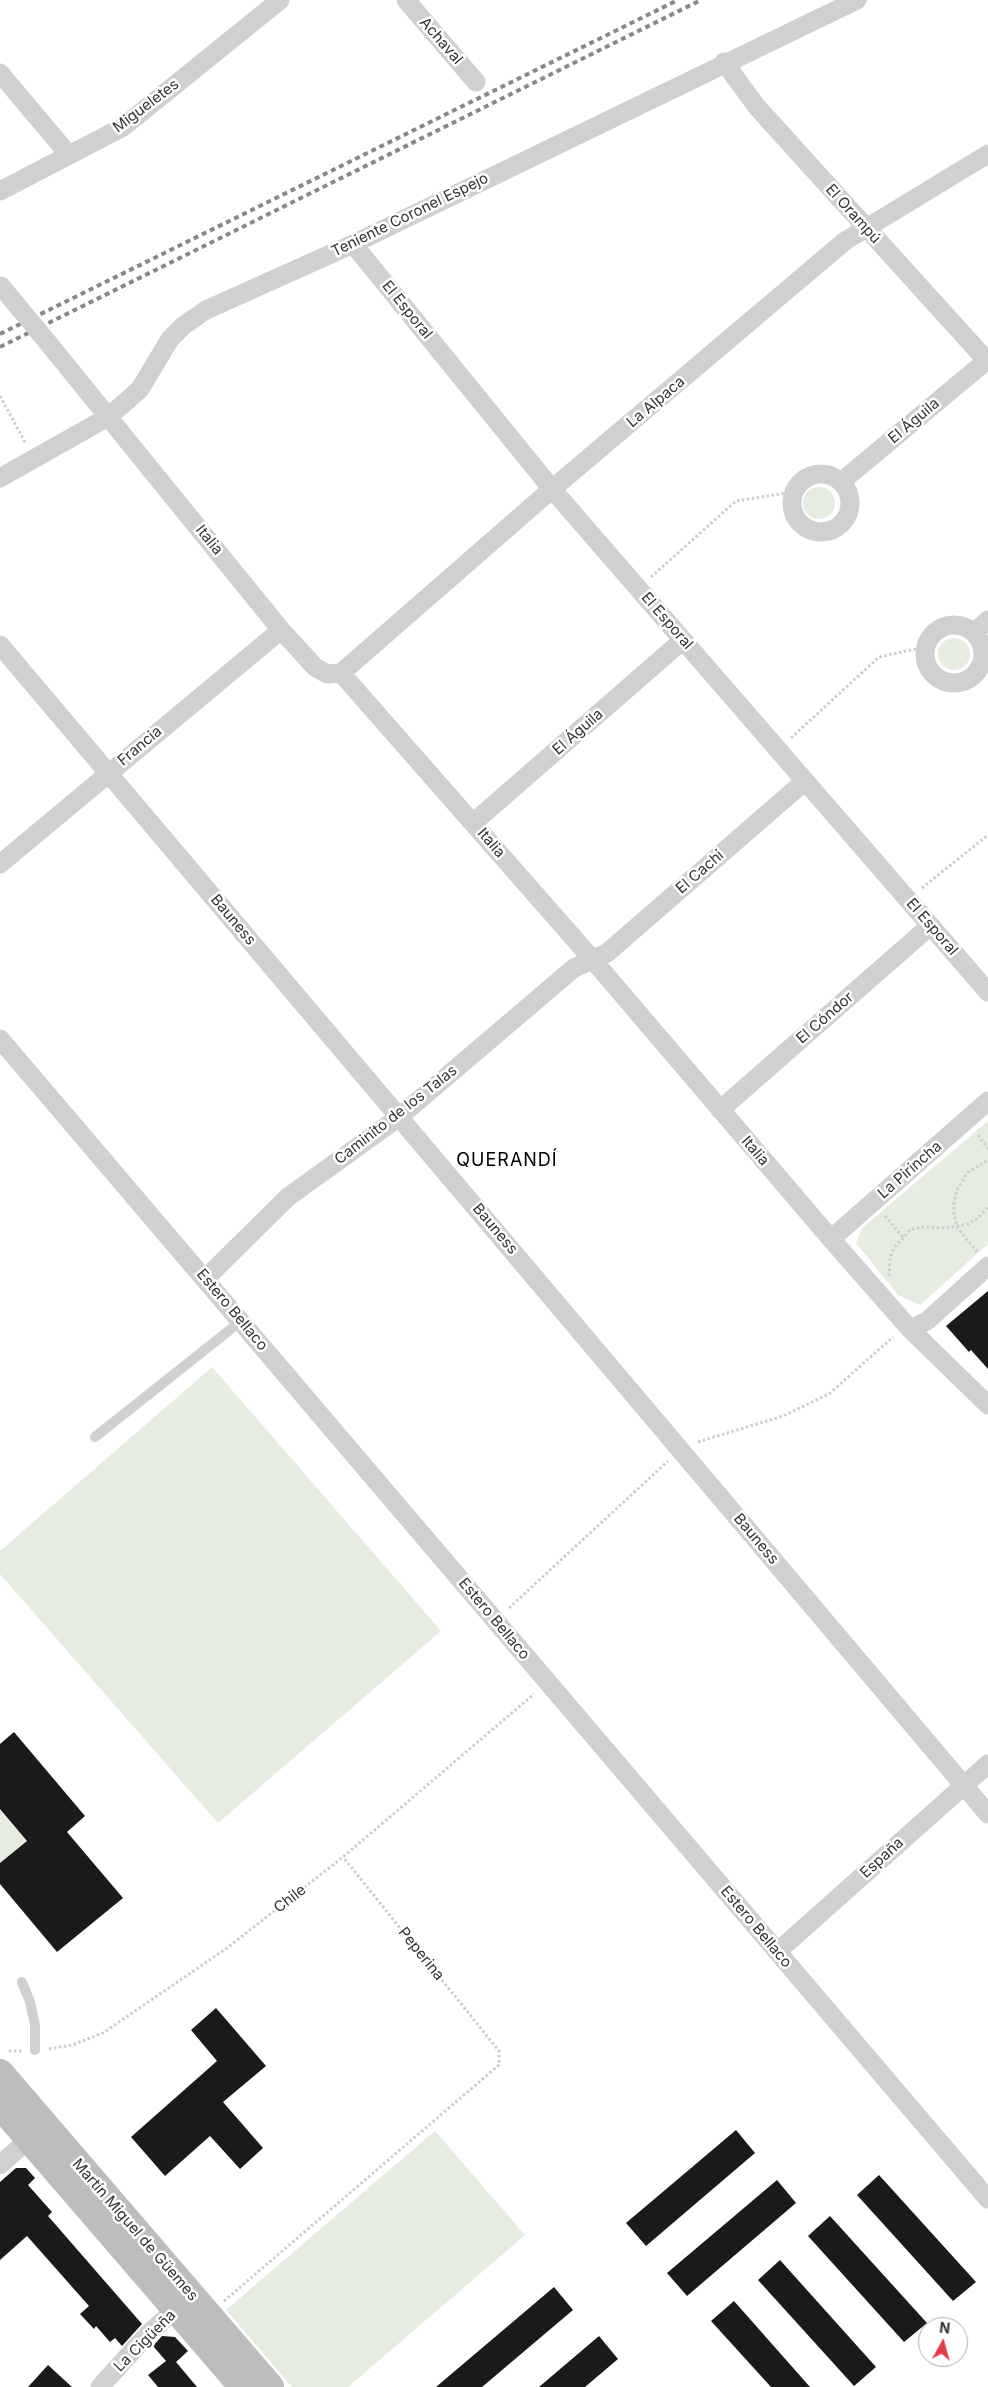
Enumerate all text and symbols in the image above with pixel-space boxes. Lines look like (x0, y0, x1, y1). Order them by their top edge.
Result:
street label: Achaval (416, 14, 466, 68)
street label: Migueletes (110, 75, 182, 137)
street label: Teniente Coronel Espejo (329, 169, 491, 261)
street label: El Orampú (822, 181, 884, 247)
street label: El Esporal (378, 277, 436, 343)
street label: La Alpaca (623, 373, 689, 431)
street label: El Águila (885, 395, 943, 447)
street label: Italia (192, 521, 226, 559)
street label: El Esporal (637, 589, 697, 653)
street label: El Águila (549, 705, 607, 759)
street label: Francia (114, 722, 166, 770)
street label: Italia (473, 825, 509, 861)
street label: El Cachi (672, 846, 728, 898)
street label: Bauness (207, 891, 259, 949)
street label: El Esporal (902, 895, 962, 959)
street label: El Cóndor (793, 988, 857, 1048)
street label: Caminito de los Talas (331, 1062, 461, 1168)
street label: Italia (737, 1133, 773, 1169)
street label: La Pirincha (874, 1137, 946, 1203)
district label: QUERANDÍ (455, 1150, 559, 1172)
street label: Bauness (469, 1200, 521, 1258)
street label: Estero Bellaco (193, 1266, 271, 1354)
street label: Bauness (730, 1510, 782, 1568)
street label: Estero Bellaco (455, 1575, 533, 1663)
street label: España (857, 1834, 907, 1882)
street label: Chile (270, 1881, 310, 1917)
street label: Estero Bellaco (717, 1883, 795, 1971)
street label: Peperina (394, 1924, 448, 1984)
street label: Martín Miguel de Güemes (68, 2155, 202, 2305)
street label: La Cigüeña (110, 2306, 180, 2376)
north arrow (918, 2317, 968, 2367)
text: N (938, 2319, 951, 2337)

